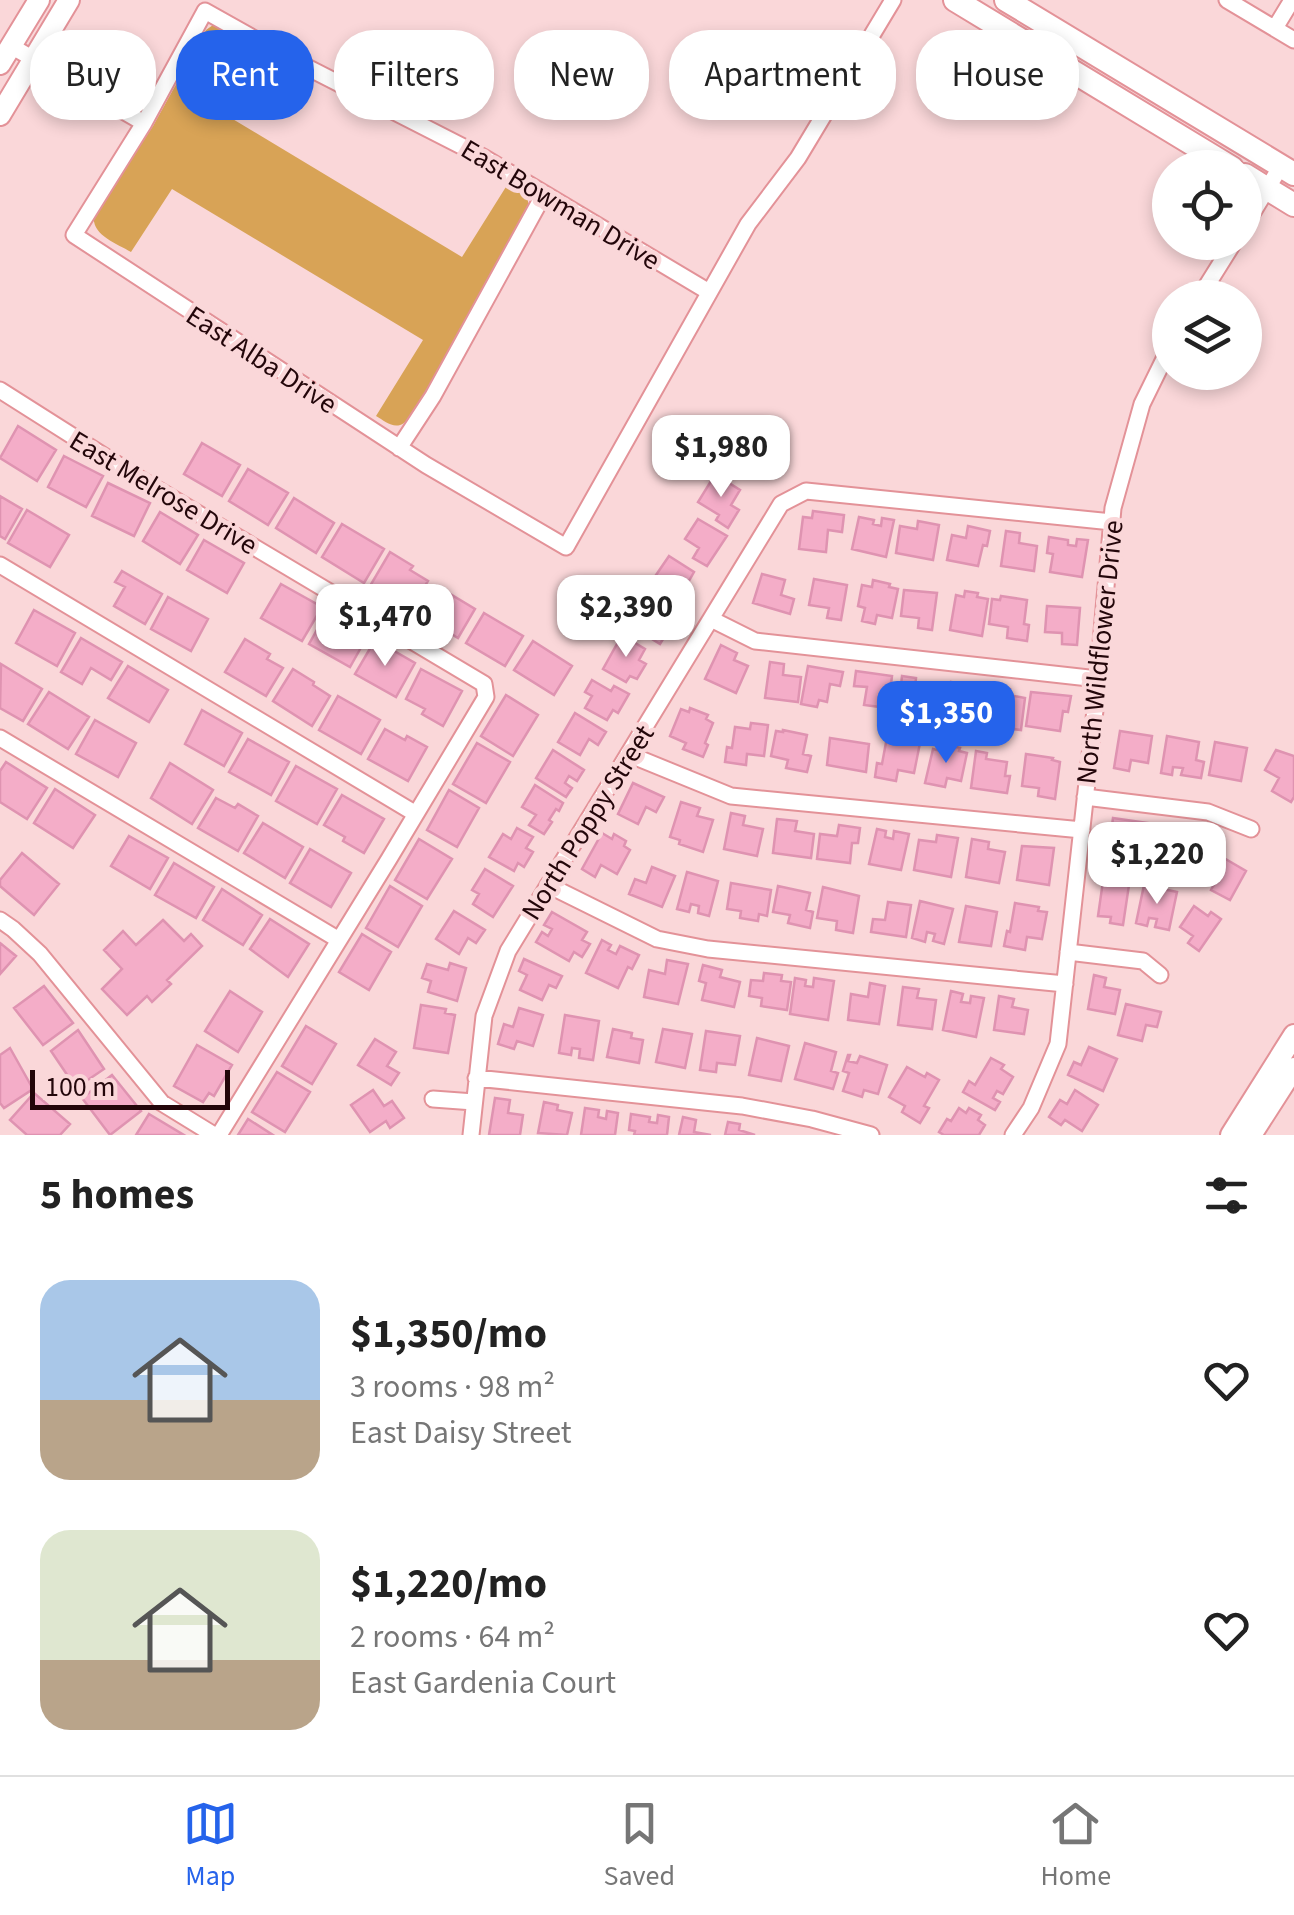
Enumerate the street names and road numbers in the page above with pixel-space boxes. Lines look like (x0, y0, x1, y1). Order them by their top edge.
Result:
street label: East Bowman Drive (453, 130, 668, 280)
street label: East Alba Drive (178, 296, 345, 424)
street label: East Melrose Drive (62, 421, 265, 565)
street label: North Wildflower Drive (1066, 518, 1134, 786)
street label: North Poppy Street (512, 717, 664, 928)

